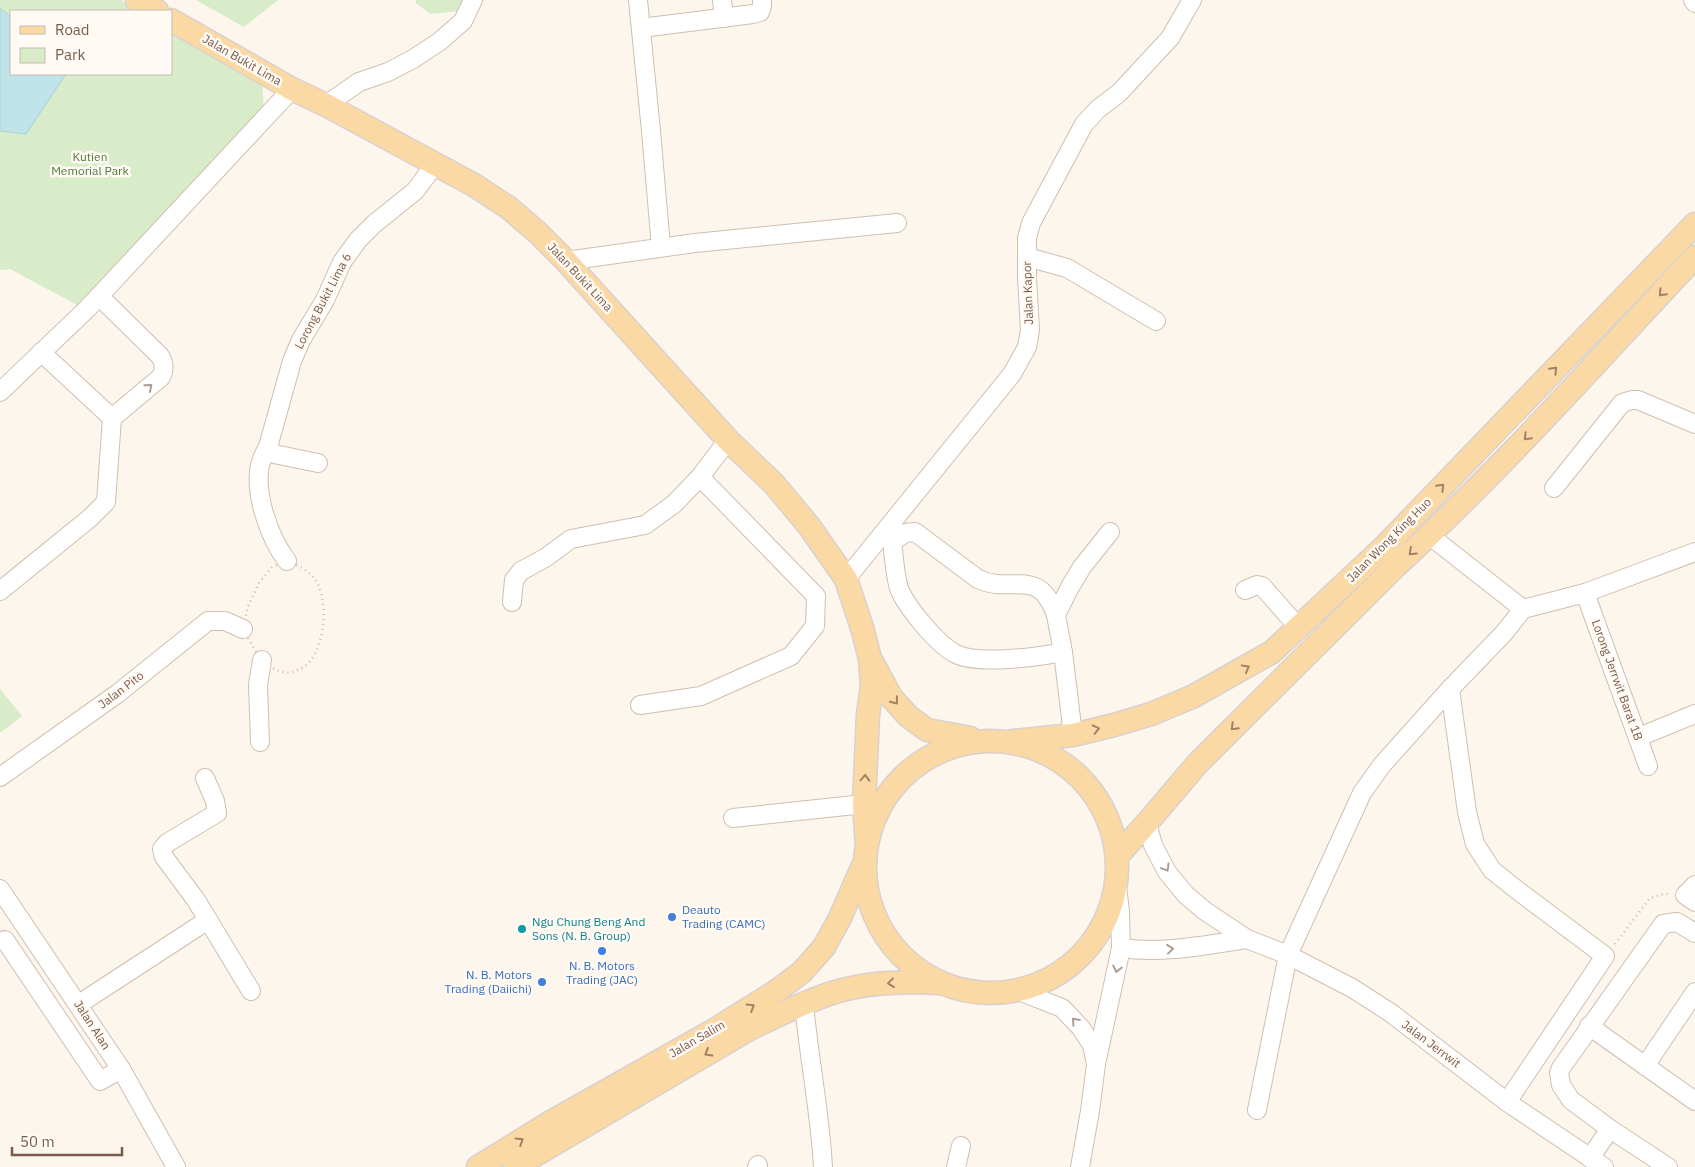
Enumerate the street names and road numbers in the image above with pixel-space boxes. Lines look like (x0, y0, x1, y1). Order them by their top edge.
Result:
street label: Jalan Bukit Lima (200, 31, 285, 89)
street label: Jalan Bukit Lima (545, 239, 617, 315)
street label: Lorong Bukit Lima 6 (291, 250, 354, 351)
street label: Jalan Kapor (1019, 260, 1036, 325)
street label: Jalan Wong King Huo (1343, 494, 1434, 585)
street label: Lorong Jerrwit Barat 1B (1589, 617, 1646, 742)
street label: Jalan Pito (95, 667, 147, 712)
street label: Jalan Alan (71, 997, 114, 1052)
street label: Jalan Salim (666, 1017, 727, 1061)
street label: Jalan Jerrwit (1399, 1017, 1464, 1071)

